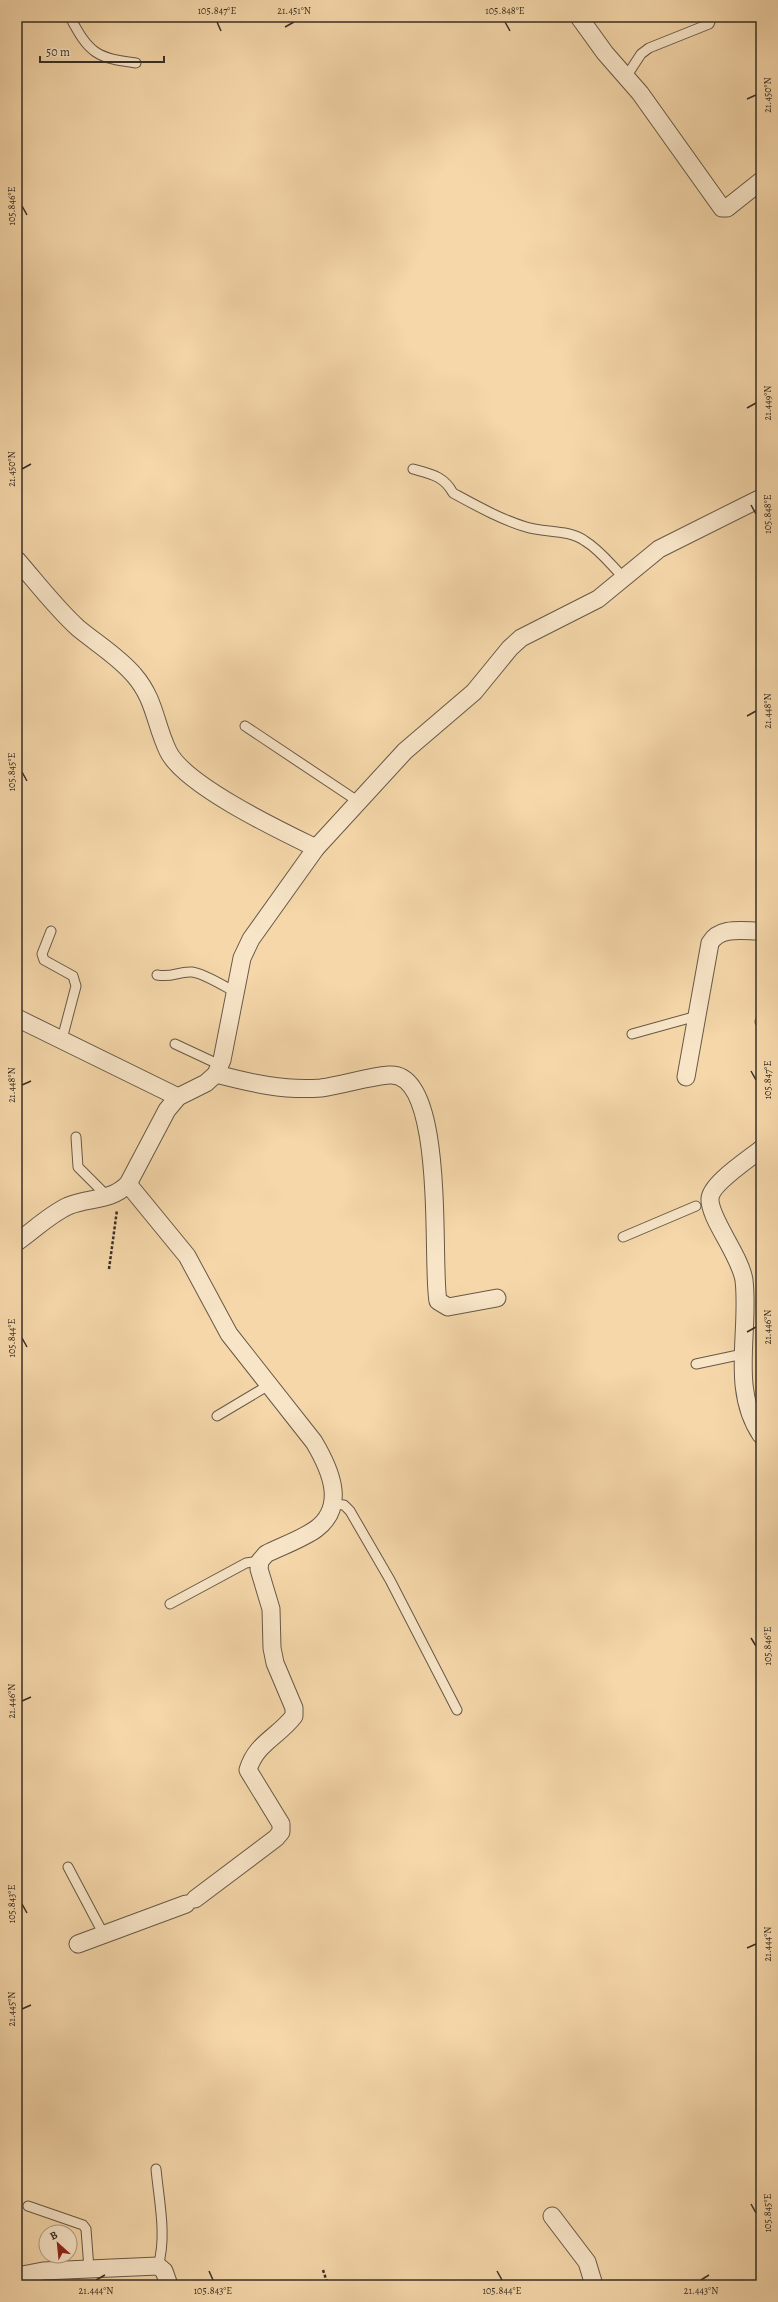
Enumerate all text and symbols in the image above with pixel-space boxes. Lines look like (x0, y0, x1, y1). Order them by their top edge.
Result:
text: 105.847°E (198, 4, 236, 17)
text: 21.451°N (277, 4, 311, 17)
text: 105.848°E (485, 4, 525, 17)
scale bar (40, 38, 164, 64)
text: 50 m (46, 44, 70, 60)
text: 21.450°N (761, 77, 774, 113)
text: 105.846°E (5, 186, 18, 226)
text: 21.449°N (761, 385, 774, 421)
text: 21.450°N (5, 451, 18, 487)
text: 105.848°E (761, 494, 774, 534)
text: 21.448°N (761, 693, 774, 729)
text: 105.845°E (5, 753, 18, 791)
text: 105.847°E (761, 1061, 774, 1099)
text: 21.448°N (5, 1067, 18, 1103)
text: 21.446°N (761, 1309, 774, 1345)
text: 105.844°E (5, 1318, 18, 1357)
text: 105.846°E (761, 1626, 774, 1666)
text: 21.446°N (5, 1683, 18, 1719)
text: 105.843°E (5, 1885, 18, 1923)
text: 21.444°N (761, 1926, 774, 1962)
text: 21.445°N (5, 1992, 18, 2026)
text: 105.845°E (761, 2194, 774, 2232)
north arrow (38, 2224, 78, 2264)
text: B (47, 2227, 60, 2244)
text: 21.444°N (78, 2284, 114, 2297)
text: 105.843°E (194, 2284, 232, 2297)
text: 105.844°E (483, 2284, 522, 2297)
text: 21.443°N (684, 2284, 718, 2297)

